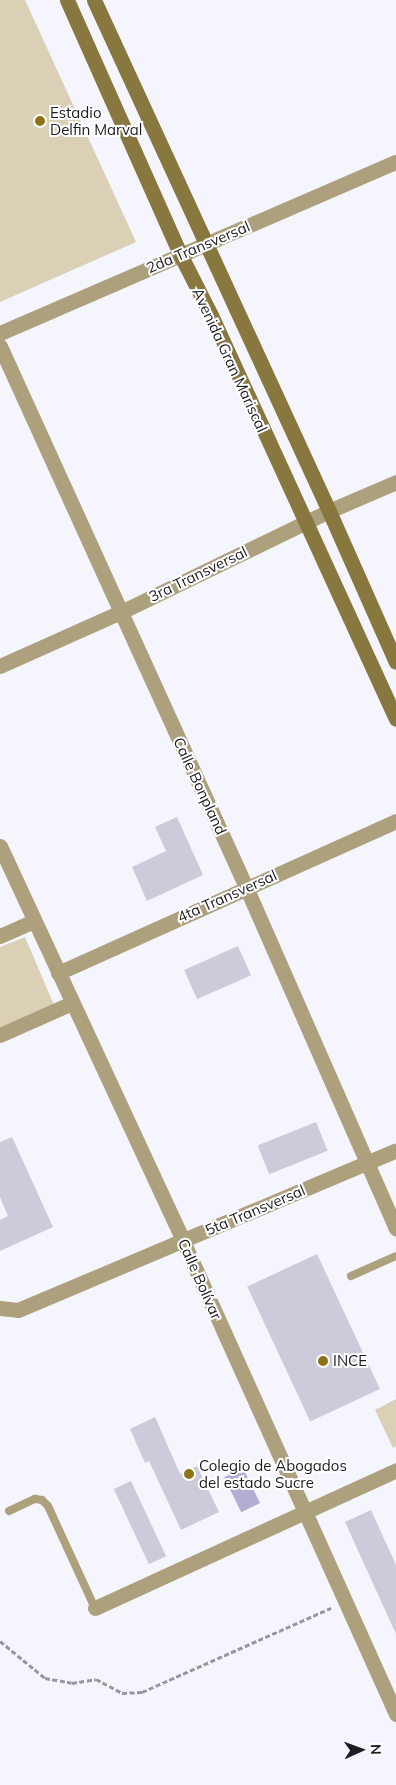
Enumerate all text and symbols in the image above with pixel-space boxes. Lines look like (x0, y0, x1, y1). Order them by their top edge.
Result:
place label: Estadio Delfin Marval (50, 103, 142, 138)
marker: Estadio Delfin Marval (34, 115, 46, 127)
street label: 2da Transversal (144, 217, 252, 277)
street label: Avenida Gran Mariscal (189, 285, 271, 435)
street label: 3ra Transversal (146, 542, 250, 606)
street label: Calle Bonpland (170, 735, 230, 837)
street label: 4ta Transversal (174, 866, 280, 926)
street label: 5ta Transversal (202, 1181, 308, 1239)
street label: Calle Bolívar (174, 1236, 226, 1322)
place label: INCE (333, 1352, 367, 1370)
marker: INCE (317, 1355, 329, 1367)
place label: Colegio de Abogados del estado Sucre (199, 1456, 347, 1491)
marker: Colegio de Abogados del estado Sucre (183, 1468, 195, 1480)
north arrow (336, 1725, 386, 1775)
text: N (367, 1744, 385, 1755)

